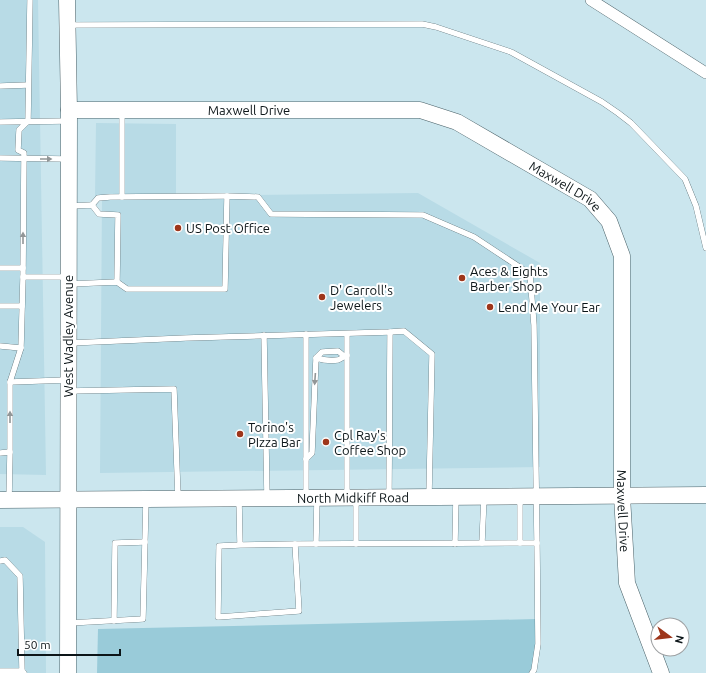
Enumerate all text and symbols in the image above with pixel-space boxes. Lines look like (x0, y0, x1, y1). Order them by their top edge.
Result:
street label: Maxwell Drive (208, 103, 290, 117)
one-way arrow (40, 156, 53, 162)
street label: Maxwell Drive (527, 158, 604, 214)
place label: US Post Office (186, 221, 270, 235)
marker: US Post Office (173, 223, 183, 233)
one-way arrow (20, 231, 26, 244)
place label: Aces & Eights Barber Shop (470, 264, 548, 293)
marker: Aces & Eights Barber Shop (457, 273, 467, 283)
street label: West Wadley Avenue (61, 275, 75, 397)
place label: D' Carroll's Jewelers (330, 283, 393, 312)
marker: D' Carroll's Jewelers (317, 292, 327, 302)
place label: Lend Me Your Ear (498, 300, 600, 314)
marker: Lend Me Your Ear (485, 302, 495, 312)
one-way arrow (312, 373, 319, 385)
one-way arrow (7, 410, 13, 423)
place label: Torino's PIzza Bar (248, 420, 301, 449)
place label: Cpl Ray's Coffee Shop (334, 428, 406, 457)
marker: Torino's PIzza Bar (235, 429, 245, 439)
marker: Cpl Ray's Coffee Shop (321, 437, 331, 447)
street label: Maxwell Drive (615, 470, 632, 553)
street label: North Midkiff Road (297, 490, 409, 505)
north arrow (650, 617, 690, 657)
scale bar (18, 631, 120, 657)
text: N (673, 634, 687, 645)
text: 50 m (24, 638, 51, 651)

